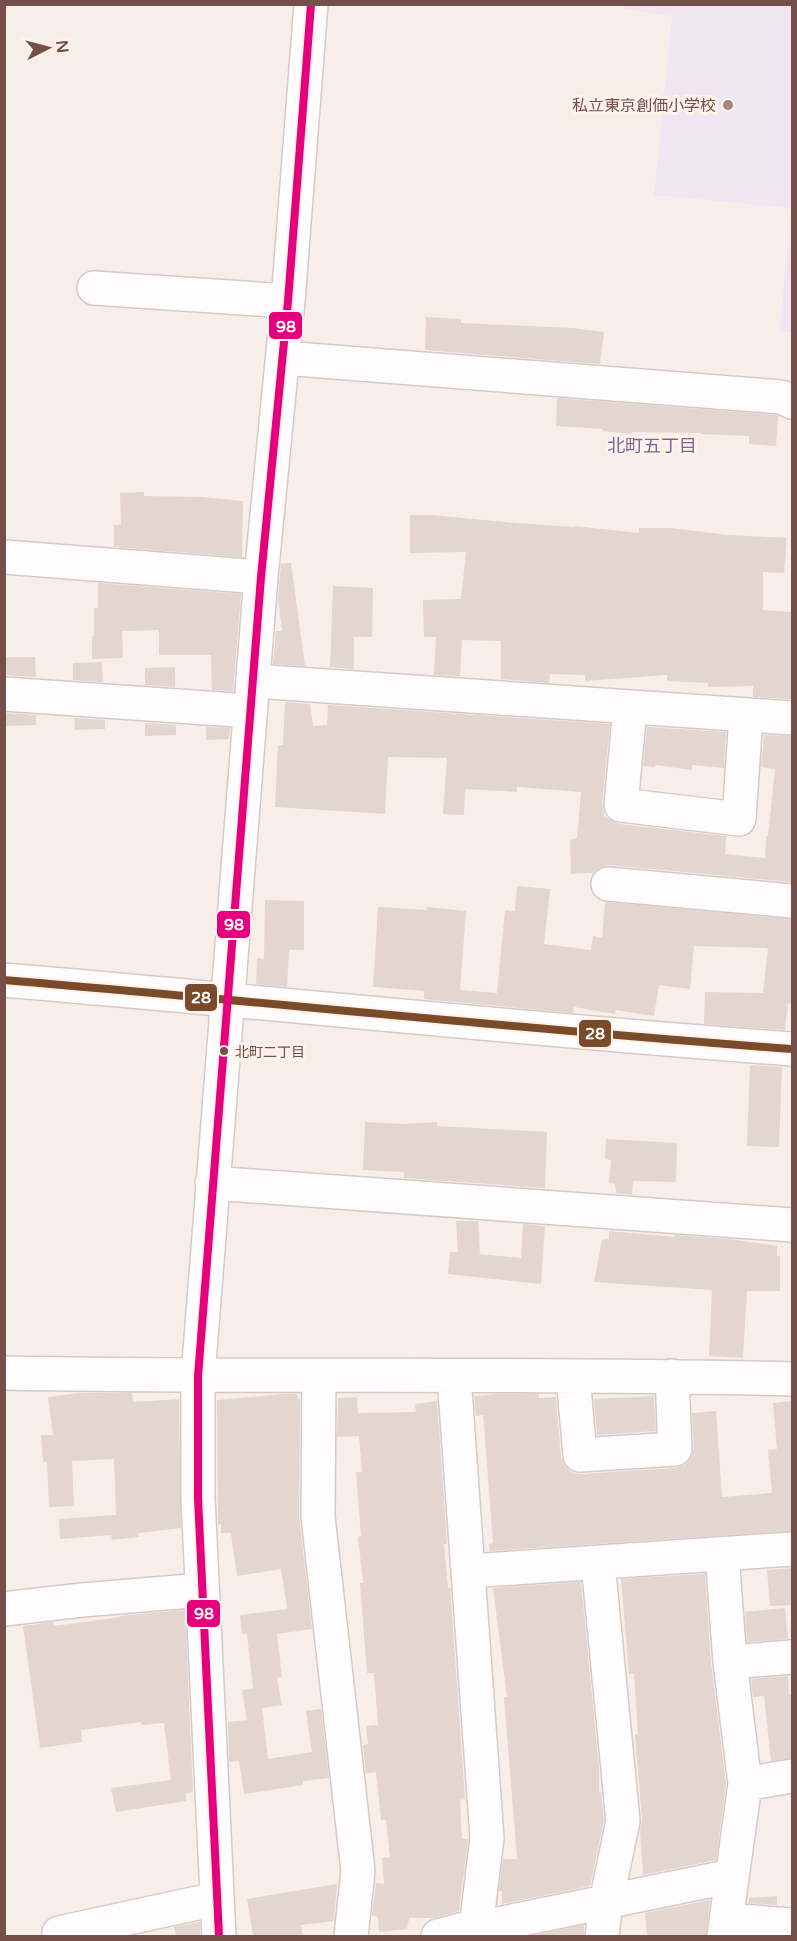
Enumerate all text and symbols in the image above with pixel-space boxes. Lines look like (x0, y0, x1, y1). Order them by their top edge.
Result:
north arrow (18, 18, 78, 78)
text: N (51, 39, 73, 54)
place label: 私立東京創価小学校 (572, 96, 716, 116)
marker: 私立東京創価小学校 (721, 98, 735, 112)
line badge: 98 (268, 311, 303, 340)
text: 98 (276, 317, 296, 337)
district label: 北町五丁目 (607, 435, 697, 457)
line badge: 98 (216, 910, 251, 939)
text: 98 (224, 915, 244, 935)
line badge: 28 (184, 983, 218, 1012)
text: 28 (191, 988, 211, 1008)
line badge: 28 (578, 1019, 612, 1048)
text: 28 (585, 1024, 605, 1044)
place label: 北町二丁目 (235, 1044, 305, 1061)
marker: 北町二丁目 (218, 1045, 230, 1057)
line badge: 98 (186, 1599, 221, 1628)
text: 98 (194, 1604, 214, 1624)

